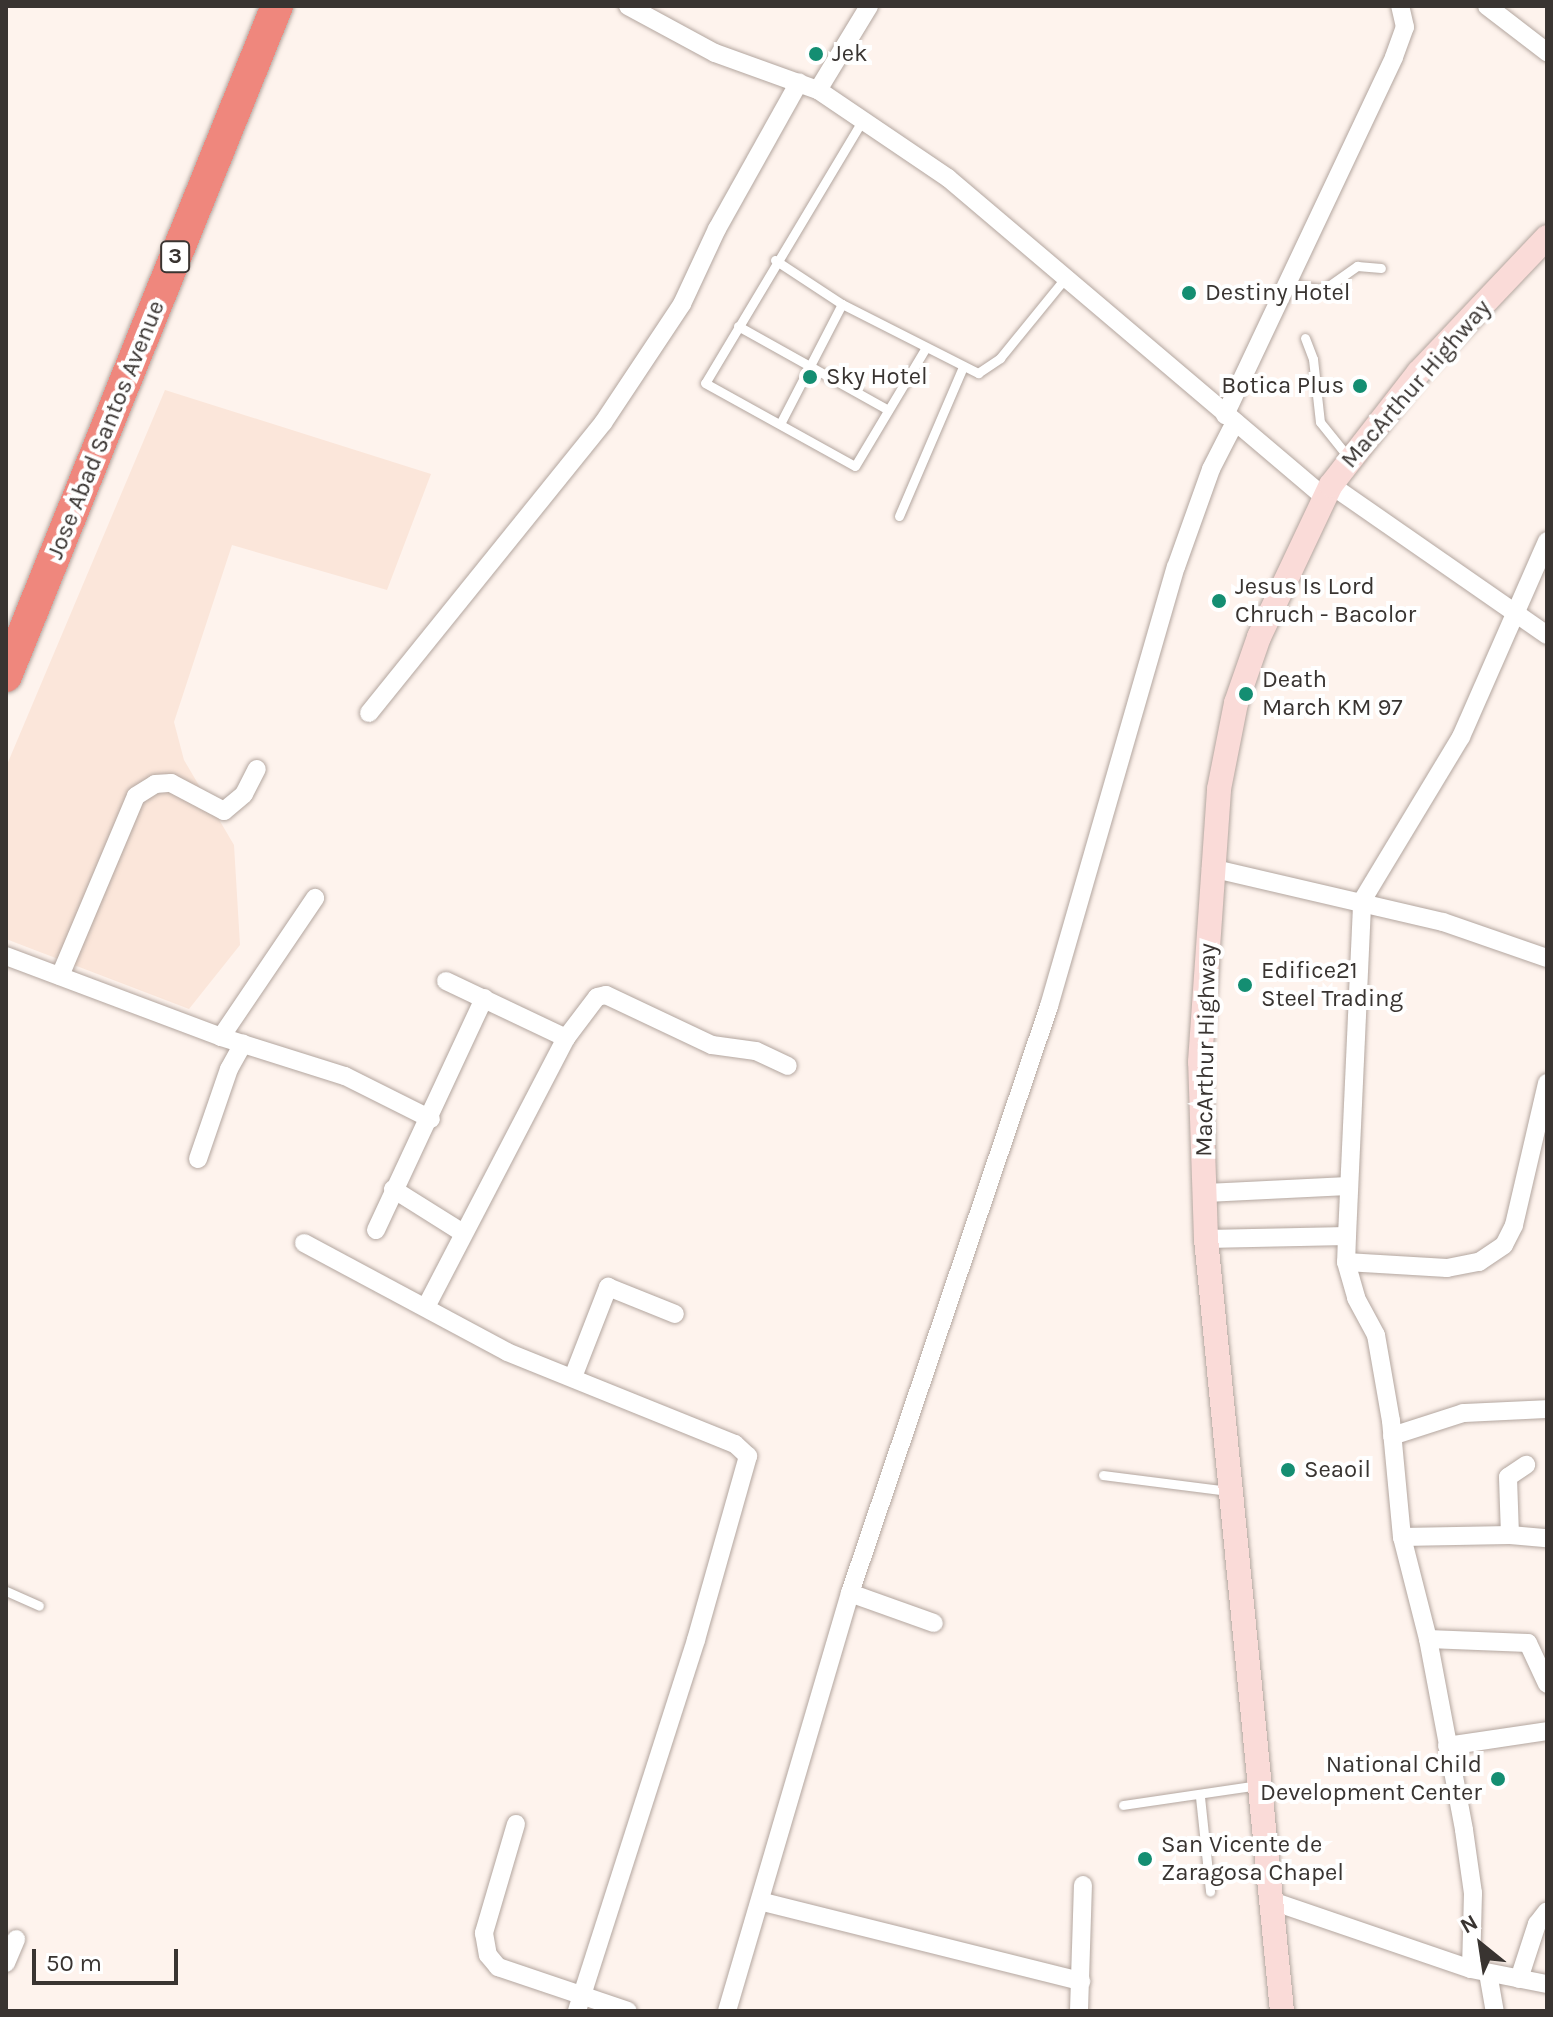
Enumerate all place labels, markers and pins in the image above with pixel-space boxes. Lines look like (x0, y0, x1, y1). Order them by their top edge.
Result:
place label: Jek (832, 40, 868, 68)
marker: Jek (807, 45, 825, 63)
place label: Destiny Hotel (1205, 279, 1351, 307)
marker: Destiny Hotel (1180, 284, 1198, 302)
place label: Sky Hotel (826, 363, 928, 391)
marker: Sky Hotel (801, 368, 819, 386)
place label: Botica Plus (1221, 372, 1344, 400)
marker: Botica Plus (1351, 377, 1369, 395)
place label: Jesus Is Lord Chruch - Bacolor (1235, 573, 1416, 629)
marker: Jesus Is Lord Chruch - Bacolor (1210, 592, 1228, 610)
place label: Death March KM 97 (1262, 666, 1403, 722)
marker: Death March KM 97 (1237, 685, 1255, 703)
place label: Edifice21 Steel Trading (1261, 957, 1403, 1013)
marker: Edifice21 Steel Trading (1236, 976, 1254, 994)
place label: Seaoil (1304, 1456, 1371, 1484)
marker: Seaoil (1279, 1461, 1297, 1479)
place label: National Child Development Center (1260, 1751, 1482, 1807)
marker: National Child Development Center (1489, 1770, 1507, 1788)
place label: San Vicente de Zaragosa Chapel (1161, 1831, 1344, 1887)
marker: San Vicente de Zaragosa Chapel (1136, 1850, 1154, 1868)

